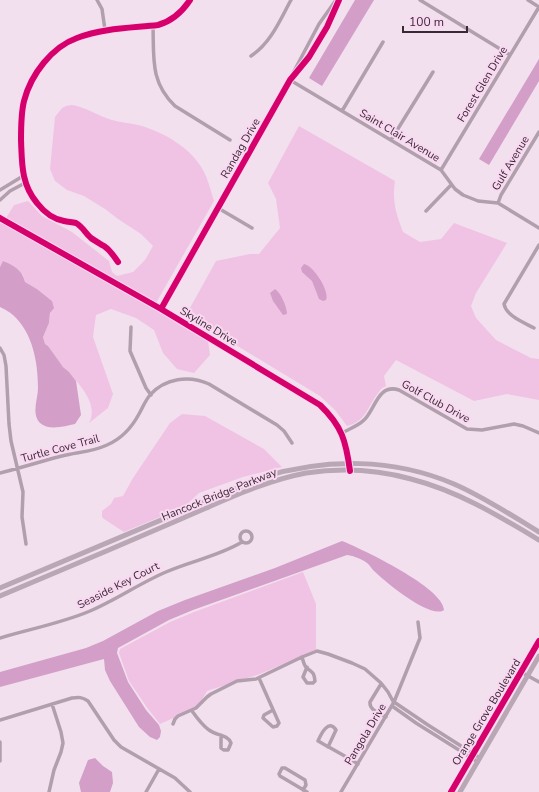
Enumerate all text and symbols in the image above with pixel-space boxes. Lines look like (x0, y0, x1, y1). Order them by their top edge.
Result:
scale bar (403, 8, 467, 34)
text: 100 m (409, 14, 444, 30)
street label: Forest Glen Drive (454, 44, 511, 125)
street label: Saint Clair Avenue (357, 105, 443, 165)
street label: Randag Drive (217, 115, 264, 181)
street label: Gulf Avenue (488, 133, 533, 193)
street label: Skyline Drive (177, 303, 240, 350)
street label: Golf Club Drive (399, 376, 473, 426)
street label: Turtle Cove Trail (19, 431, 102, 466)
street label: Hancock Bridge Parkway (159, 464, 279, 524)
street label: Seaside Key Court (75, 558, 162, 613)
street label: Orange Grove Boulevard (449, 656, 524, 768)
street label: Pangola Drive (341, 701, 390, 768)

